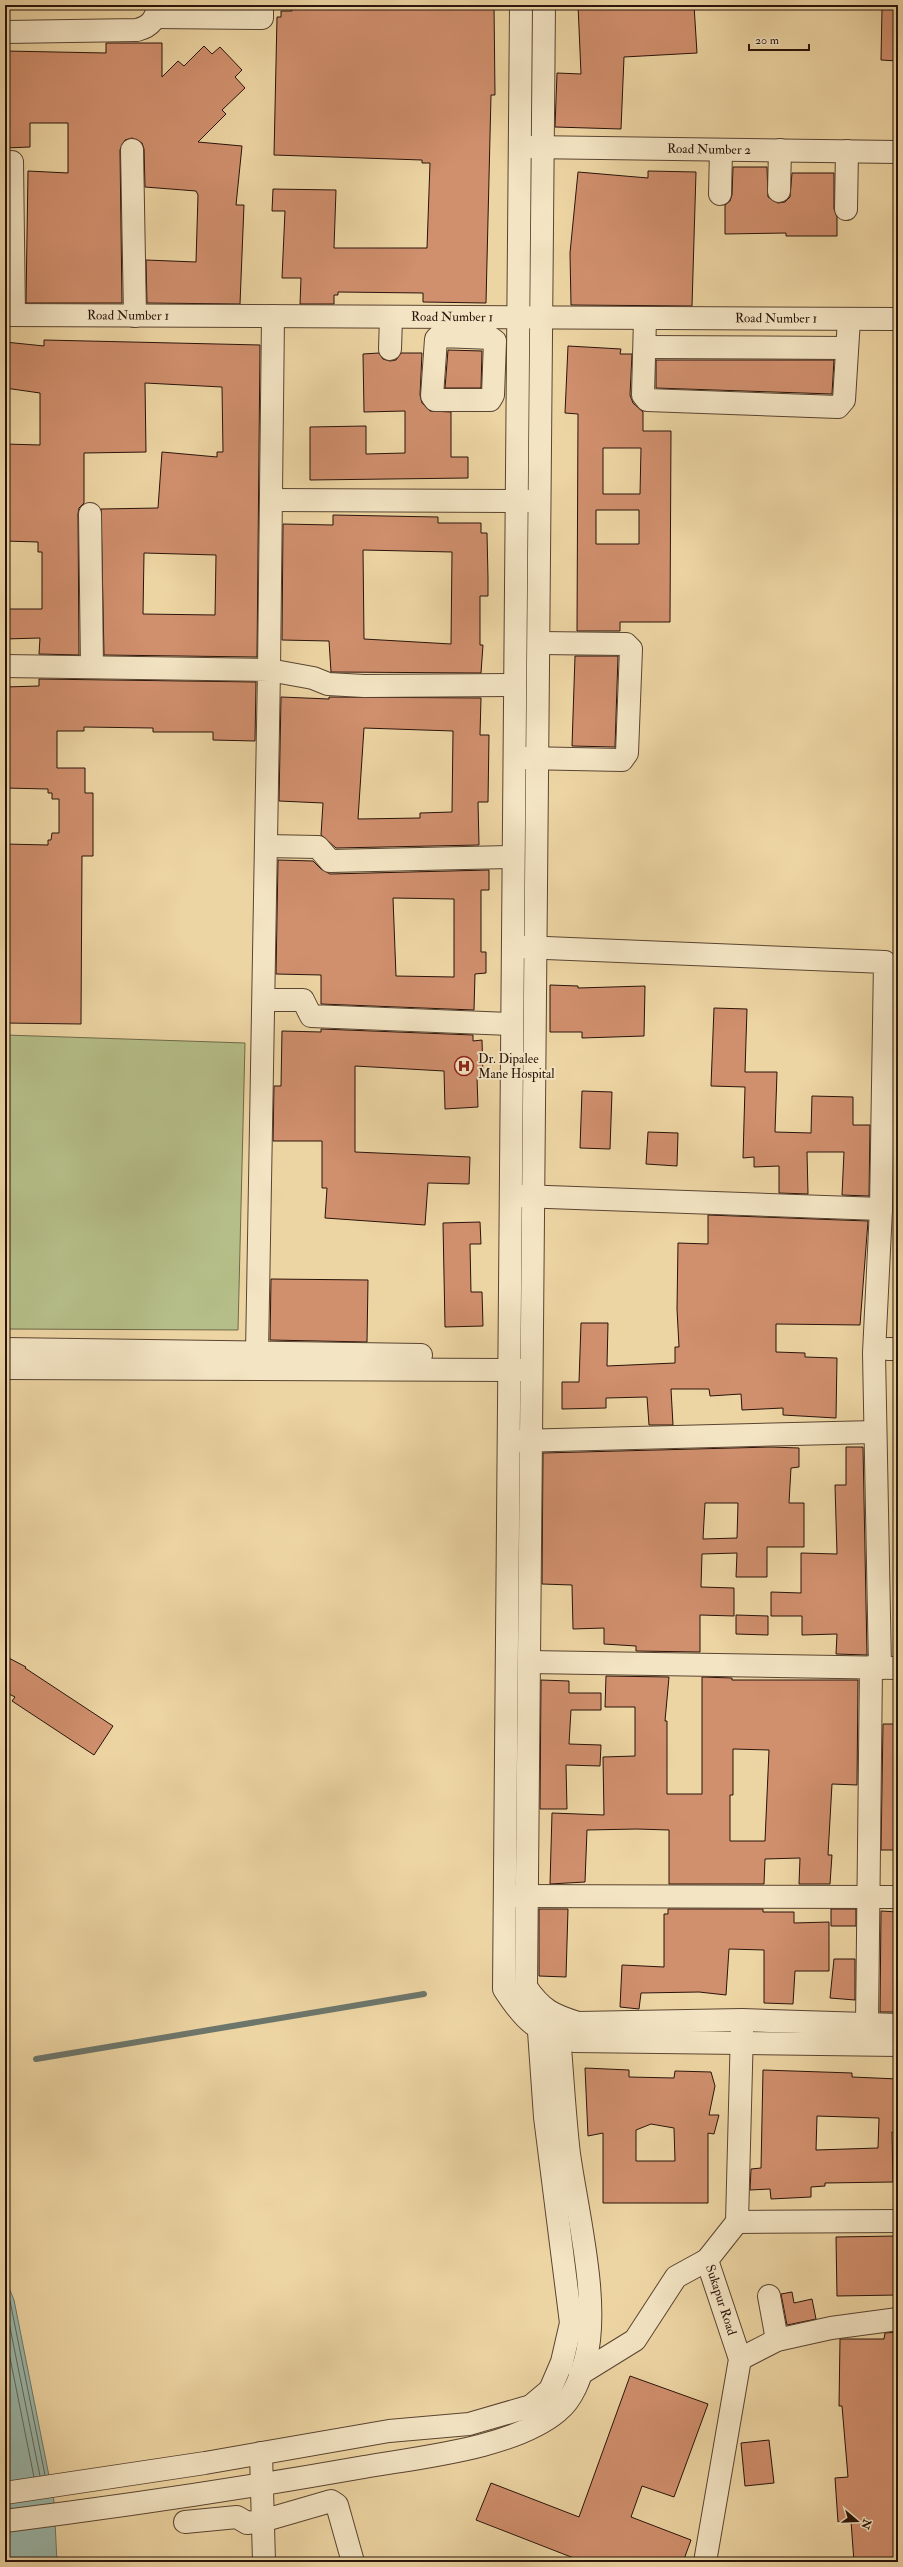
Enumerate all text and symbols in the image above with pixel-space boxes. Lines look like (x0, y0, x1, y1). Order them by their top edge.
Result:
scale bar (749, 26, 809, 52)
text: 20 m (755, 33, 780, 48)
street label: Road Number 2 (667, 141, 752, 158)
street label: Road Number 1 (87, 307, 169, 324)
street label: Road Number 1 (411, 309, 493, 325)
street label: Road Number 1 (735, 310, 817, 327)
place label: Dr. Dipalee Mane Hospital (478, 1051, 555, 1083)
hospital icon: Dr. Dipalee Mane Hospital (453, 1055, 475, 1077)
street label: Sukapur Road (701, 2263, 740, 2338)
north arrow (837, 2501, 877, 2541)
text: N (858, 2516, 874, 2532)

